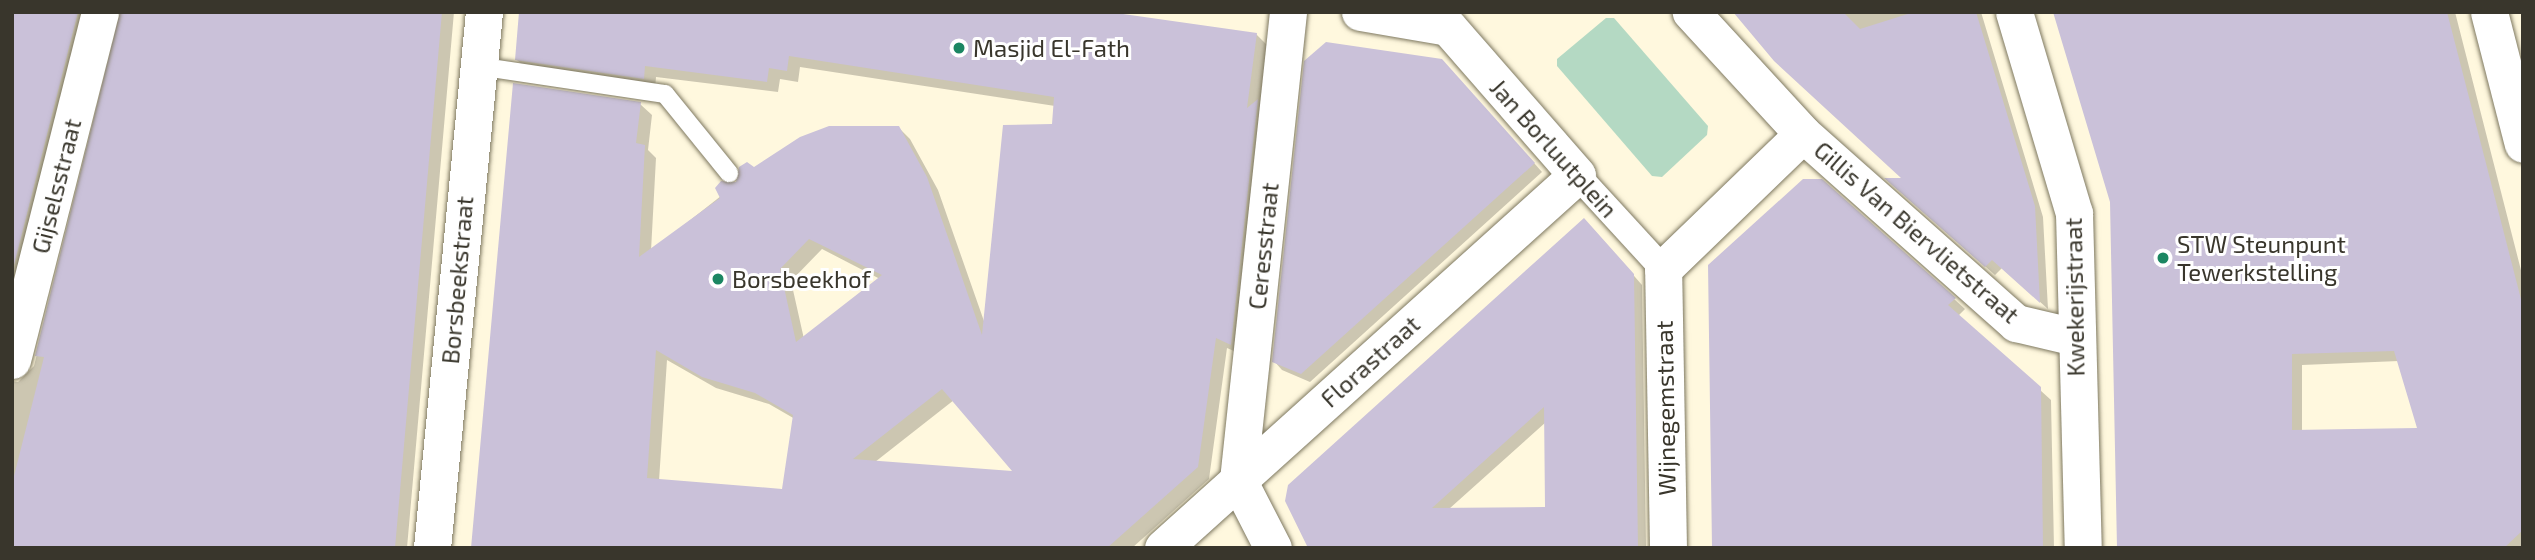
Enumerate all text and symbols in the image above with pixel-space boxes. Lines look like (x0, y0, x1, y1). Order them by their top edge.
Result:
place label: Masjid El-Fath (973, 34, 1130, 62)
marker: Masjid El-Fath (951, 40, 967, 56)
street label: Jan Borluutplein (1484, 73, 1624, 223)
street label: Gijselsstraat (25, 116, 87, 256)
street label: Gillis Van Biervlietstraat (1808, 135, 2026, 329)
street label: Ceresstraat (1242, 181, 1284, 311)
street label: Borsbeekstraat (435, 195, 479, 365)
street label: Kwekerijstraat (2058, 217, 2090, 377)
place label: STW Steunpunt Tewerkstelling (2177, 230, 2346, 286)
marker: STW Steunpunt Tewerkstelling (2155, 250, 2171, 266)
place label: Borsbeekhof (732, 265, 871, 293)
marker: Borsbeekhof (710, 271, 726, 287)
street label: Florastraat (1315, 309, 1425, 413)
street label: Wijnegemstraat (1649, 320, 1681, 496)

